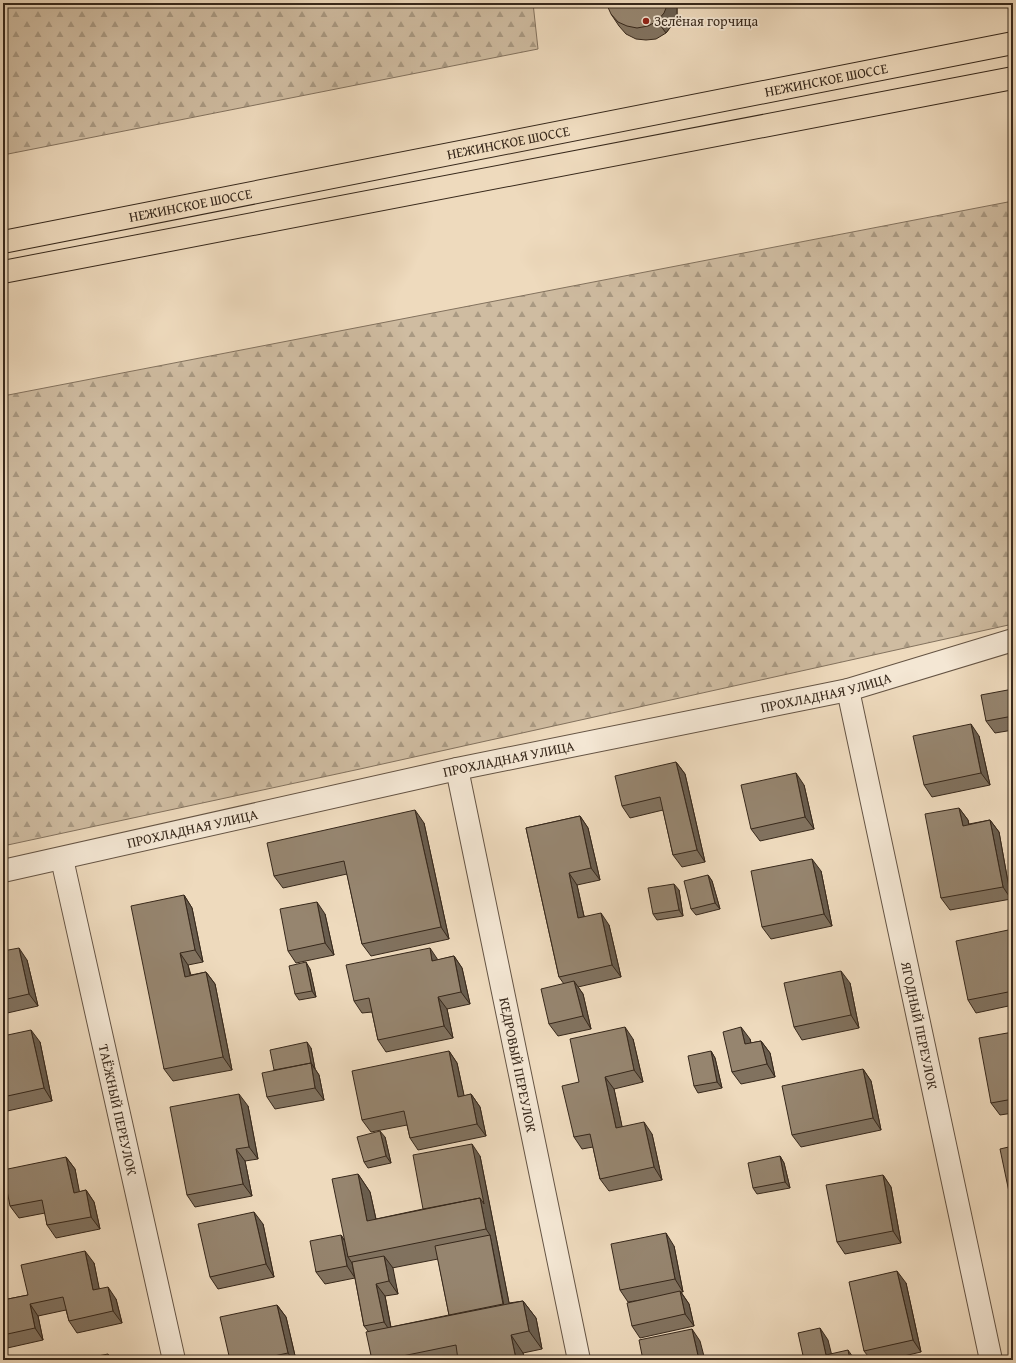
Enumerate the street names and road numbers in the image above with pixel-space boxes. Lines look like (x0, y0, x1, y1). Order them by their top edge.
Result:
street label: НЕЖИНСКОЕ ШОССЕ (763, 58, 889, 102)
street label: НЕЖИНСКОЕ ШОССЕ (445, 121, 572, 164)
street label: НЕЖИНСКОЕ ШОССЕ (127, 183, 254, 227)
street label: ПРОХЛАДНАЯ УЛИЦА (759, 667, 894, 717)
street label: ПРОХЛАДНАЯ УЛИЦА (441, 735, 577, 782)
street label: ПРОХЛАДНАЯ УЛИЦА (125, 804, 260, 853)
street label: ЯГОДНЫЙ ПЕРЕУЛОК (896, 959, 943, 1092)
street label: КЕДРОВЫЙ ПЕРЕУЛОК (494, 996, 542, 1134)
street label: ТАЁЖНЫЙ ПЕРЕУЛОК (94, 1042, 143, 1178)

